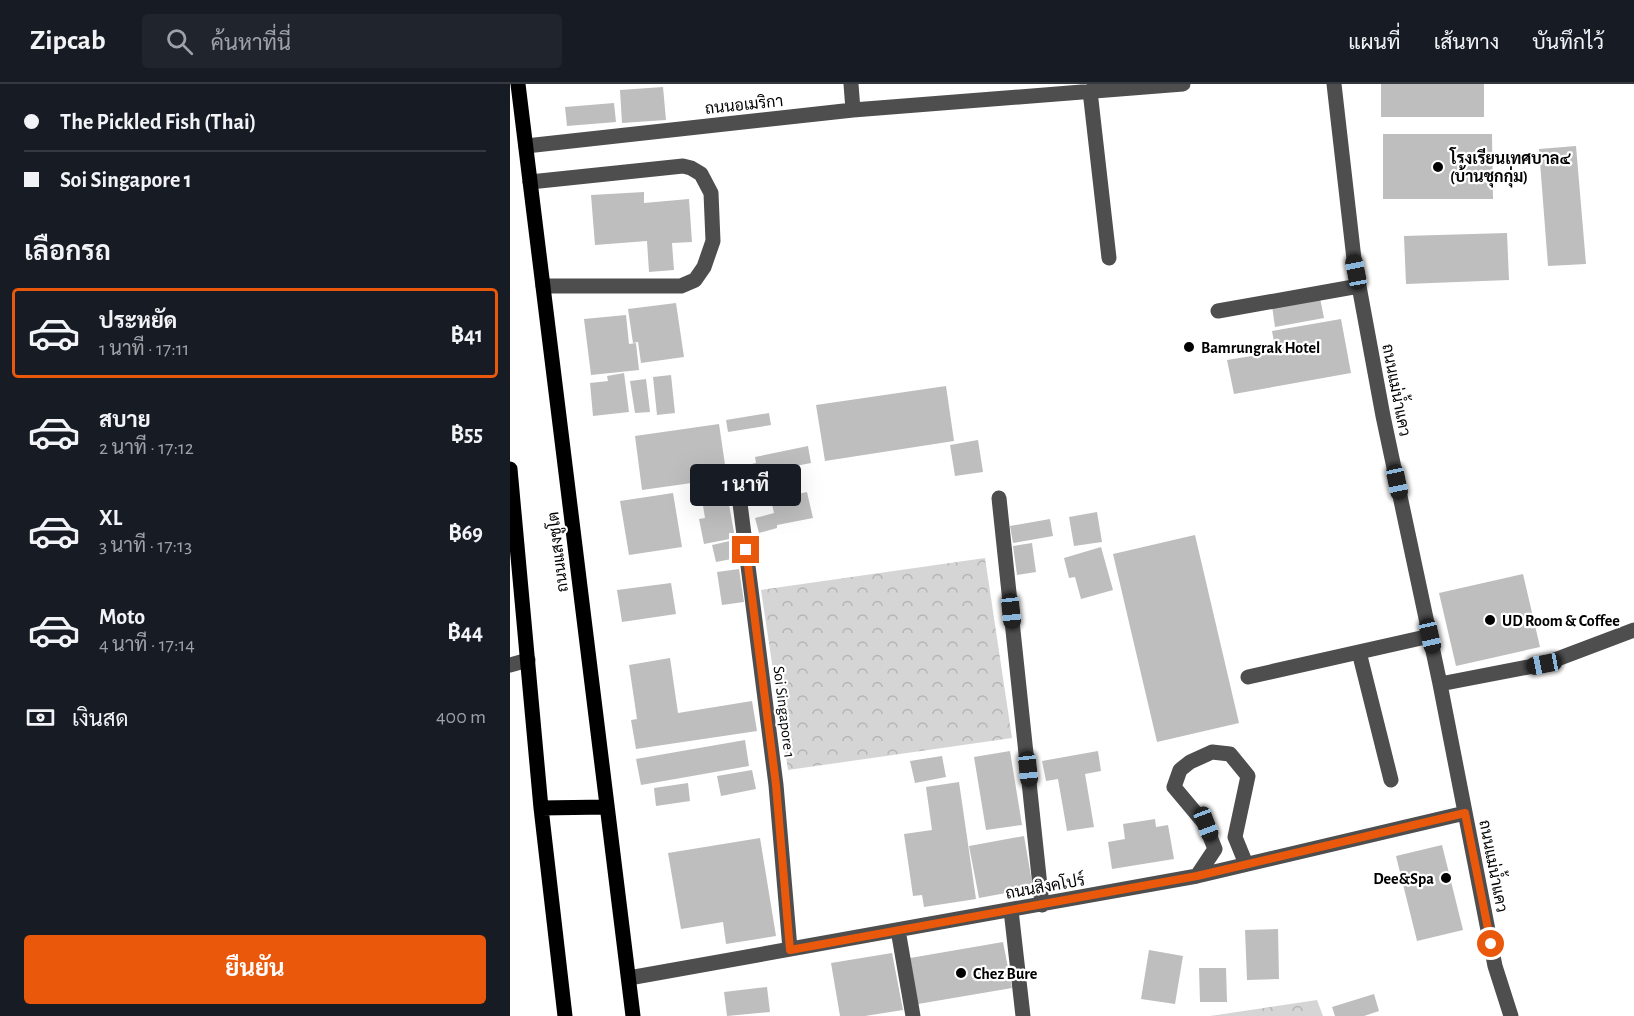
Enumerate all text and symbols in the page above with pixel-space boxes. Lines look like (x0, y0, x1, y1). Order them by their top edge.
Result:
search box (142, 14, 562, 68)
icon: search (163, 25, 196, 58)
text: Zipcab (30, 27, 106, 55)
text: ค้นหาที่นี่ (211, 32, 291, 54)
text: แผนที่ (1348, 32, 1401, 53)
text: เส้นทาง (1434, 32, 1499, 53)
text: บันทึกไว้ (1532, 32, 1604, 53)
street label: ถนนอเมริกา (704, 91, 784, 117)
text: The Pickled Fish (Thai) (60, 111, 256, 133)
place label: โรงเรียนเทศบาล๔ (บ้านชุกกุ่ม) (1449, 147, 1571, 188)
marker: โรงเรียนเทศบาล๔ (บ้านชุกกุ่ม) (1431, 160, 1445, 174)
text: Soi Singapore 1 (60, 169, 192, 191)
text: เลือกรถ (24, 238, 111, 265)
car (1344, 253, 1368, 291)
icon: car (27, 306, 81, 360)
text: ประหยัด (99, 310, 177, 332)
text: ฿41 (451, 324, 483, 346)
text: 1 นาที · 17:11 (99, 339, 190, 359)
marker: Bamrungrak Hotel (1182, 340, 1196, 354)
place label: Bamrungrak Hotel (1201, 340, 1320, 356)
street label: ถนนแม่น้ำแคว (1379, 341, 1420, 438)
icon: car (27, 405, 81, 459)
text: สบาย (99, 409, 151, 431)
text: ฿55 (451, 423, 483, 445)
text: 2 นาที · 17:12 (99, 438, 194, 458)
callout: 1 นาที (690, 463, 802, 505)
car (1384, 463, 1410, 501)
text: 1 นาที (722, 475, 769, 495)
icon: car (27, 504, 81, 558)
text: XL (99, 507, 122, 529)
street label: ถนนแสงชูโต (541, 510, 574, 594)
text: ฿69 (448, 522, 483, 544)
text: 3 นาที · 17:13 (99, 536, 192, 556)
route end (732, 536, 759, 563)
car (1000, 592, 1022, 630)
icon: car (27, 603, 81, 657)
text: Moto (99, 606, 145, 628)
marker: UD Room & Coffee (1483, 613, 1497, 627)
place label: UD Room & Coffee (1502, 613, 1620, 629)
car (1417, 616, 1443, 656)
text: ฿44 (448, 621, 483, 643)
text: 4 นาที · 17:14 (99, 635, 195, 655)
car (1525, 652, 1563, 676)
street label: Soi Singapore 1 (770, 665, 798, 759)
icon: cash (24, 701, 57, 734)
text: 400 m (436, 707, 486, 727)
text: เงินสด (72, 708, 129, 730)
car (1017, 750, 1039, 788)
car (1191, 804, 1221, 844)
street label: ถนนแม่น้ำแคว (1476, 817, 1517, 914)
street label: ถนนสิงคโปร์ (1003, 867, 1086, 902)
place label: Dee&Spa (1373, 871, 1434, 887)
marker: Dee&Spa (1439, 871, 1453, 885)
route start (1477, 930, 1504, 957)
button: ยืนยัน (24, 935, 486, 1004)
marker: Chez Bure (954, 966, 968, 980)
place label: Chez Bure (973, 966, 1038, 982)

